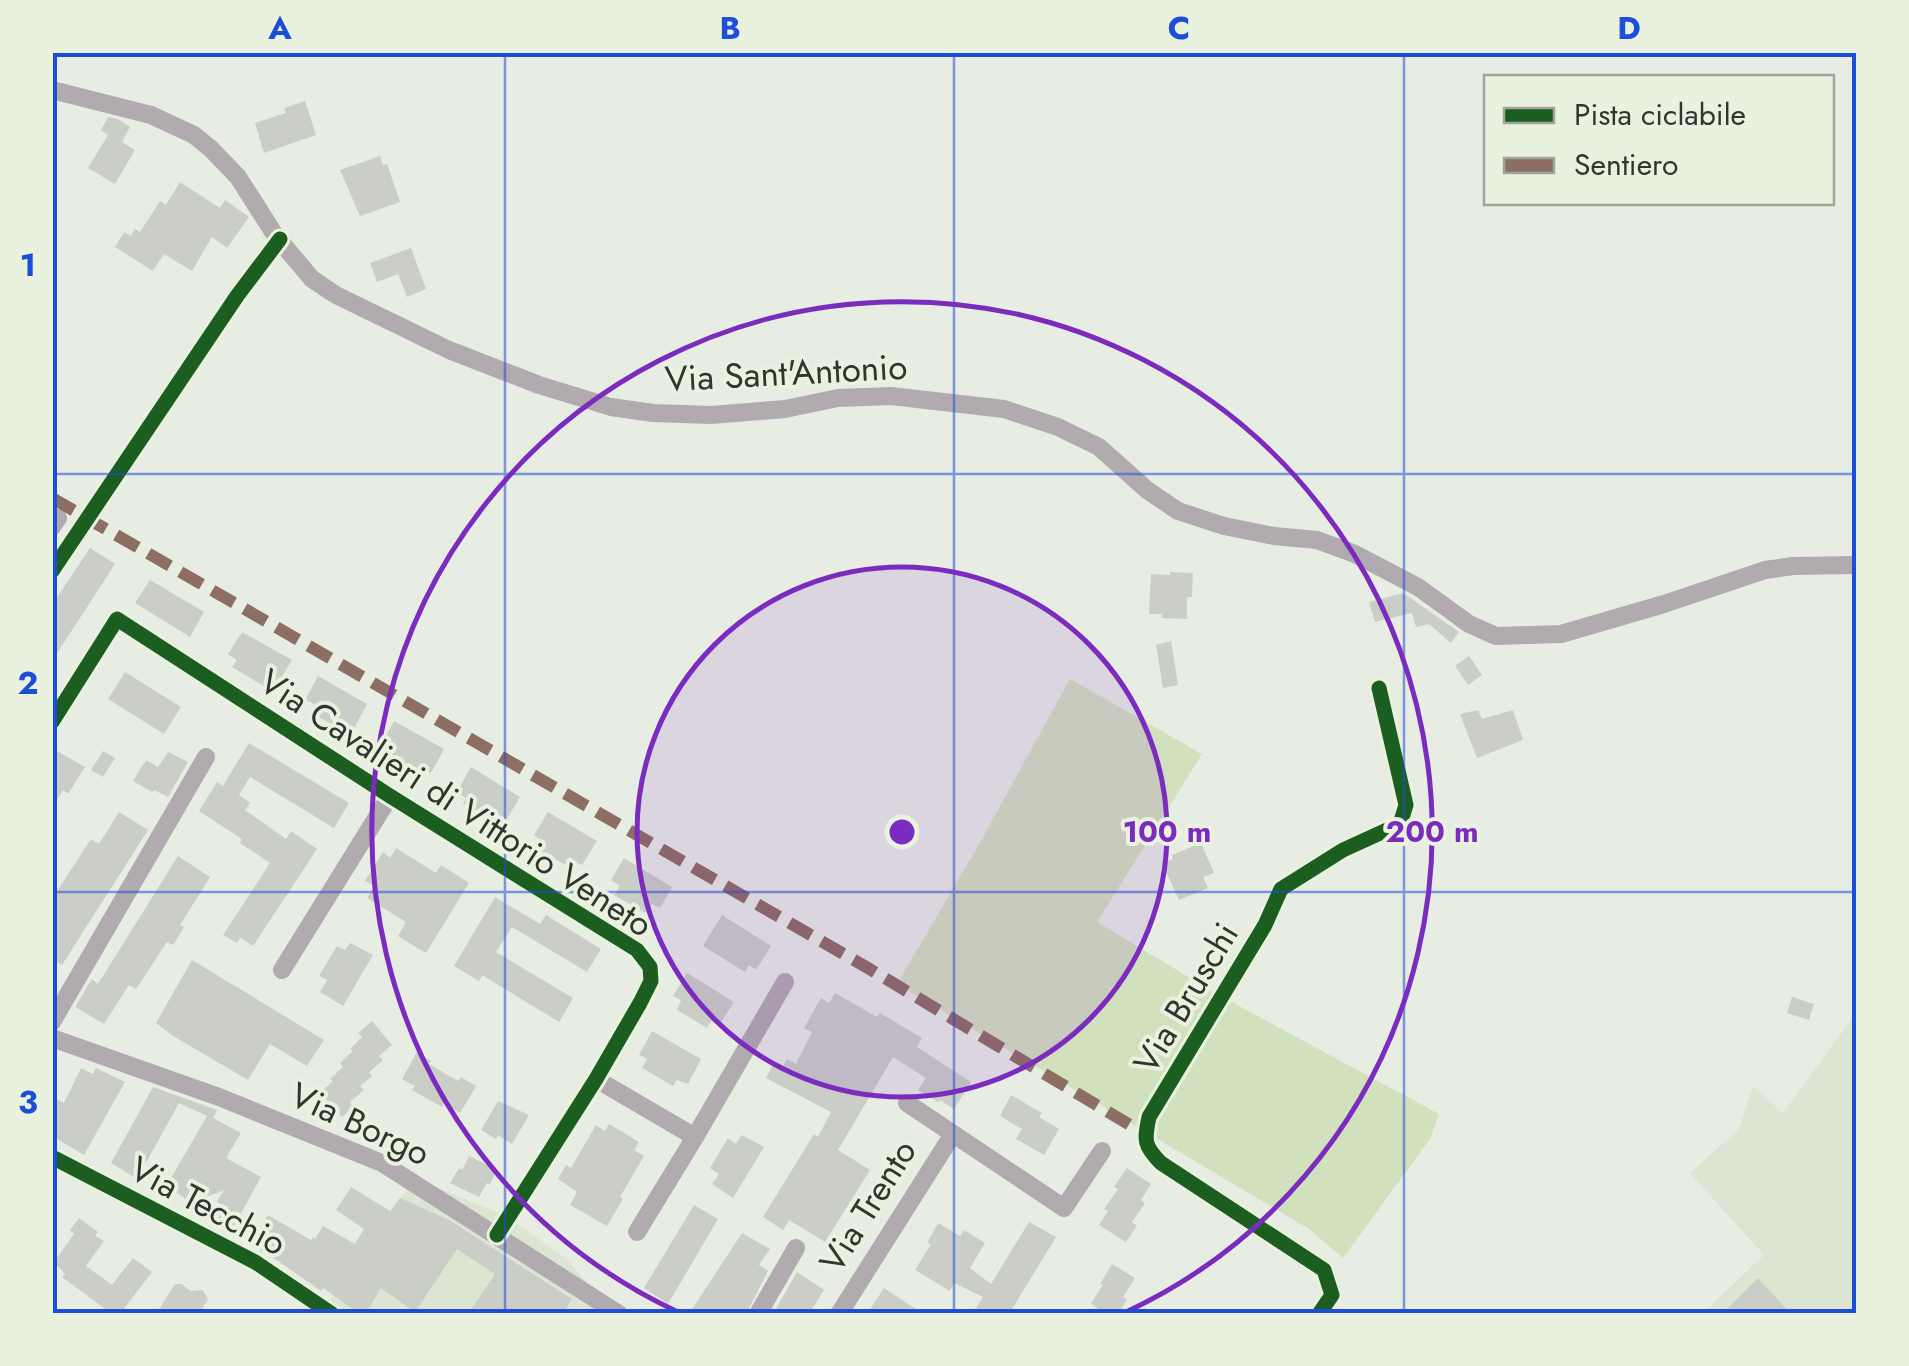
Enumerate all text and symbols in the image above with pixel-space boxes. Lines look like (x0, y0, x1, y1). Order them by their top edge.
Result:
text: A (267, 5, 292, 51)
text: B (719, 5, 741, 51)
text: C (1168, 5, 1190, 51)
text: D (1617, 5, 1641, 51)
legend (1484, 75, 1834, 205)
text: Pista ciclabile (1574, 93, 1746, 136)
text: Sentiero (1574, 143, 1678, 186)
text: 1 (20, 242, 36, 288)
street label: Via Sant'Antonio (664, 342, 908, 404)
street label: Via Cavalieri di Vittorio Veneto (250, 657, 662, 949)
text: 2 (18, 660, 39, 706)
text: 100 m (1123, 810, 1211, 853)
text: 200 m (1386, 810, 1479, 853)
centre of rings (884, 814, 920, 850)
street label: Via Bruschi (1121, 913, 1251, 1083)
street label: Via Borgo (282, 1070, 438, 1178)
text: 3 (18, 1079, 38, 1125)
street label: Via Trento (807, 1130, 929, 1282)
street label: Via Tecchio (121, 1144, 295, 1268)

